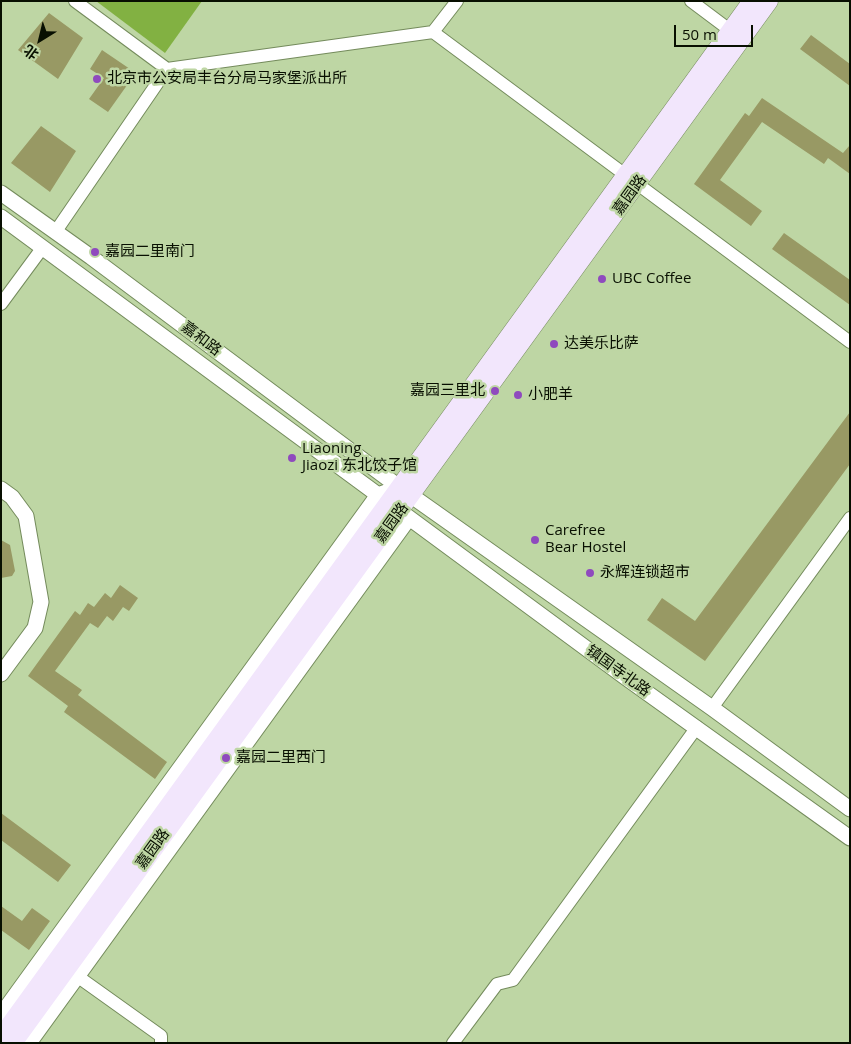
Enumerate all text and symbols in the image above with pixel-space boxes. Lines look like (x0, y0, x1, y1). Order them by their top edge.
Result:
north arrow (15, 15, 65, 65)
scale bar (676, 15, 755, 47)
text: 50 m (682, 24, 717, 44)
text: 北 (20, 41, 42, 64)
place label: 北京市公安局丰台分局马家堡派出所 (107, 70, 347, 88)
marker: 北京市公安局丰台分局马家堡派出所 (91, 73, 103, 85)
street label: 嘉园路 (609, 172, 651, 218)
place label: 嘉园二里南门 (105, 243, 195, 261)
marker: 嘉园二里南门 (89, 246, 101, 258)
place label: UBC Coffee (612, 270, 691, 288)
marker: UBC Coffee (596, 273, 608, 285)
street label: 嘉和路 (178, 318, 224, 360)
place label: 达美乐比萨 (564, 335, 639, 353)
marker: 达美乐比萨 (548, 338, 560, 350)
place label: 嘉园三里北 (410, 382, 485, 400)
marker: 嘉园三里北 (489, 385, 501, 397)
place label: 小肥羊 (528, 386, 573, 404)
marker: 小肥羊 (512, 389, 524, 401)
place label: Liaoning Jiaozi 东北饺子馆 (302, 440, 417, 475)
marker: Liaoning Jiaozi 东北饺子馆 (286, 452, 298, 464)
street label: 嘉园路 (371, 500, 413, 546)
place label: Carefree Bear Hostel (545, 522, 626, 557)
marker: Carefree Bear Hostel (529, 534, 541, 546)
place label: 永辉连锁超市 (600, 564, 690, 582)
marker: 永辉连锁超市 (584, 567, 596, 579)
street label: 镇国寺北路 (582, 642, 654, 700)
place label: 嘉园二里西门 (236, 749, 326, 767)
marker: 嘉园二里西门 (220, 752, 232, 764)
street label: 嘉园路 (132, 826, 174, 872)

